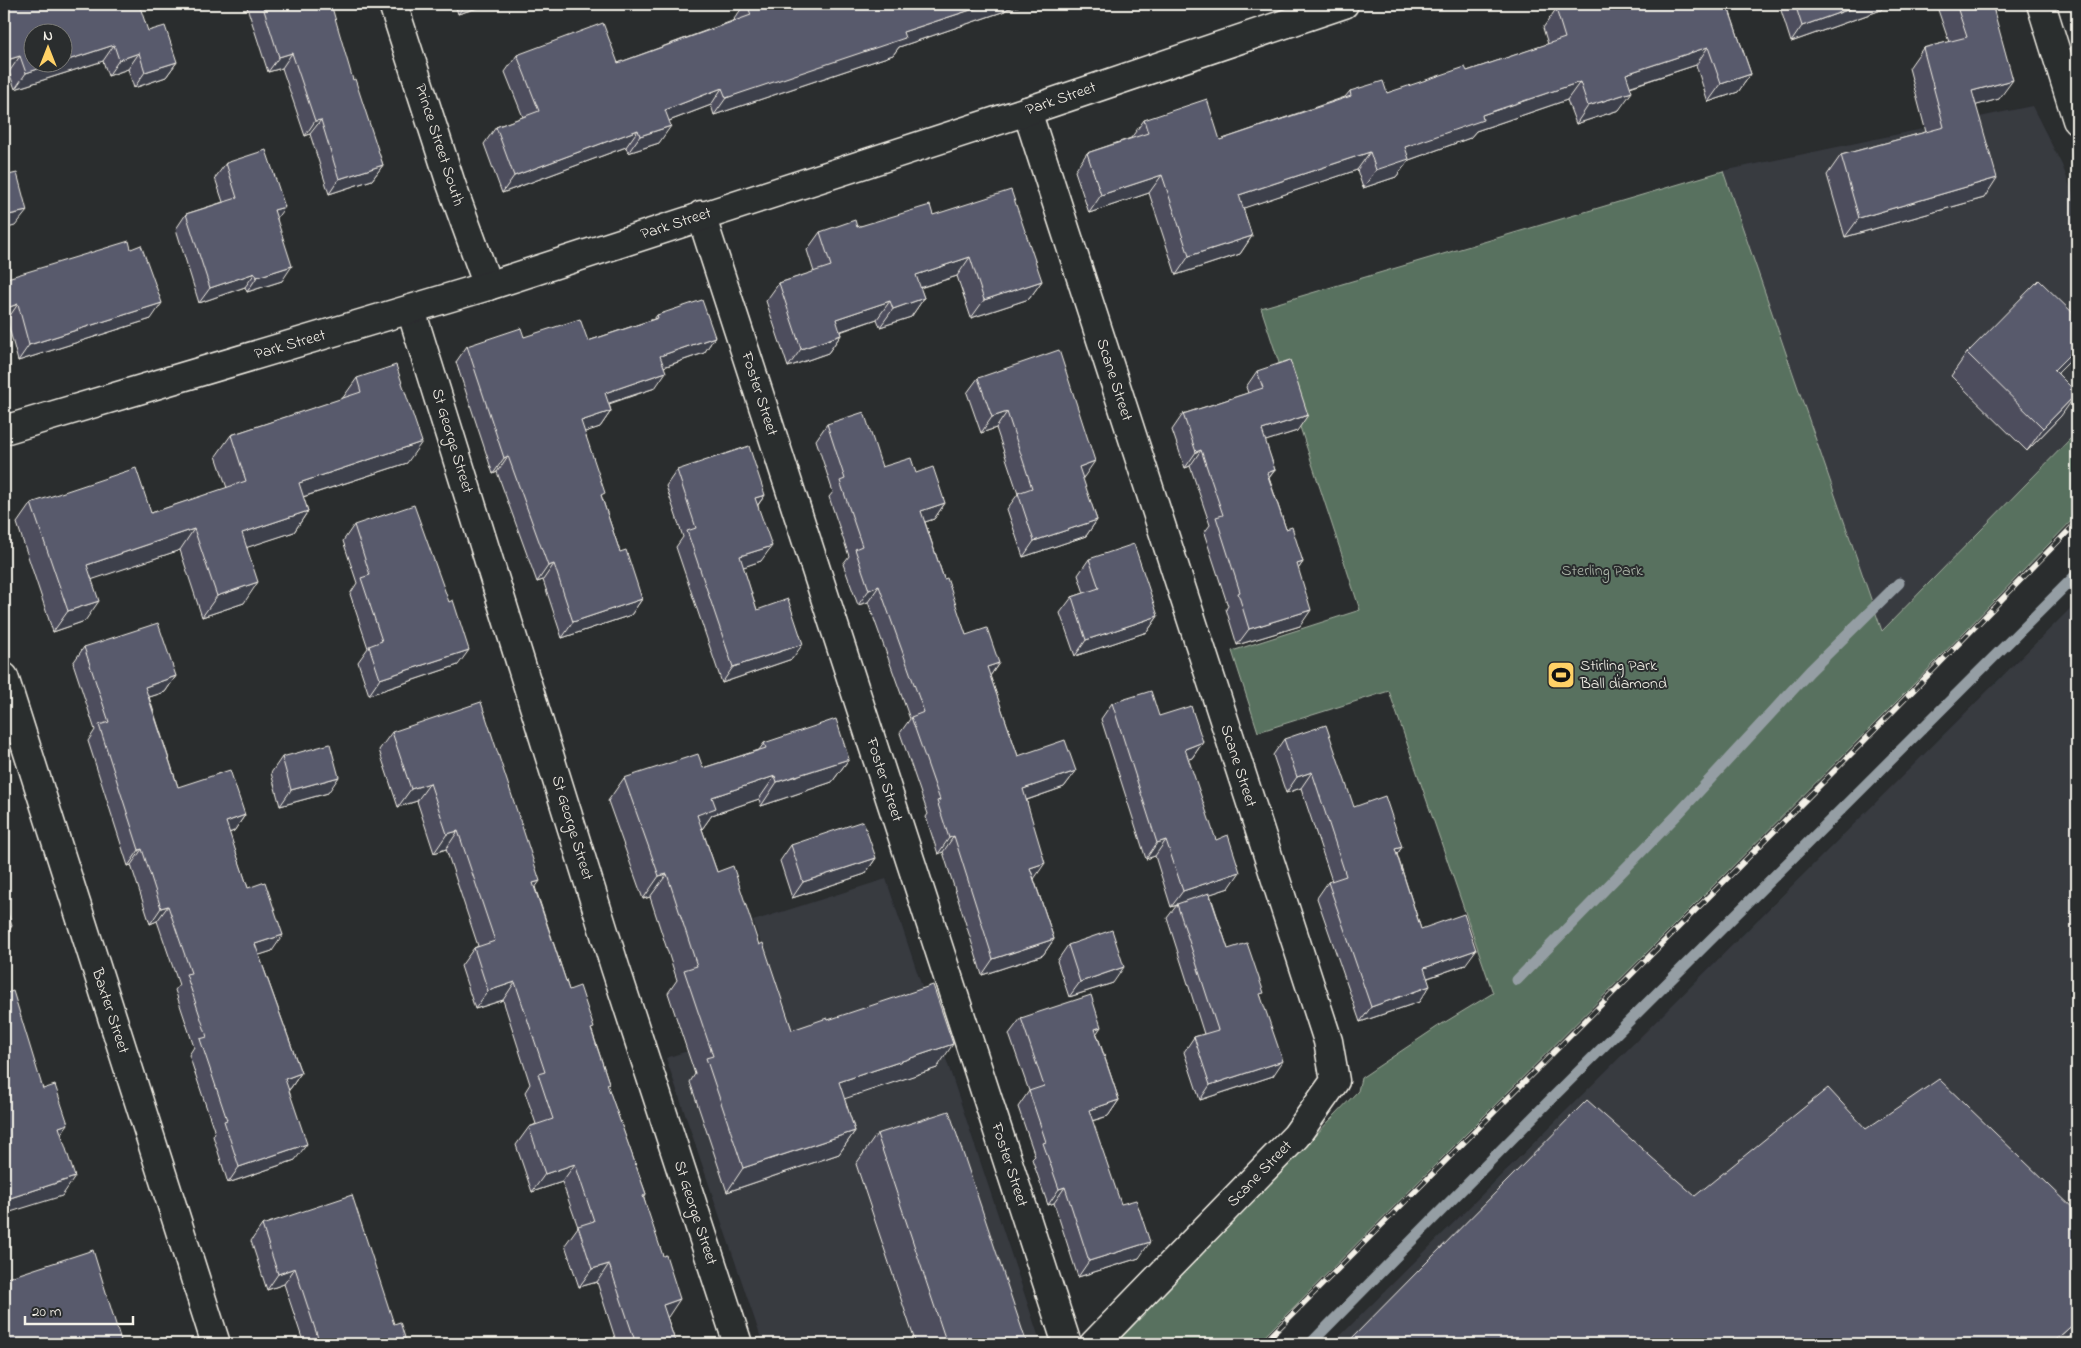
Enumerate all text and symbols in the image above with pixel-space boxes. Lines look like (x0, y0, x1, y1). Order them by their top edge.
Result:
north arrow (22, 22, 72, 72)
text: N (43, 26, 53, 47)
street label: Park Street (1022, 76, 1100, 122)
street label: Prince Street South (408, 81, 470, 209)
street label: Park Street (637, 201, 715, 247)
street label: Park Street (251, 323, 329, 367)
street label: Scane Street (1089, 336, 1139, 425)
street label: Foster Street (734, 348, 784, 440)
street label: St George Street (425, 385, 480, 497)
park label: Sterling Park (1561, 559, 1644, 583)
place label: Stirling Park Ball diamond (1579, 654, 1667, 696)
sports icon: Stirling Park Ball diamond (1546, 660, 1576, 690)
street label: Scane Street (1213, 722, 1263, 811)
street label: Foster Street (859, 734, 909, 826)
street label: St George Street (545, 772, 600, 884)
street label: Baxter Street (85, 964, 135, 1057)
street label: Foster Street (984, 1119, 1034, 1211)
street label: Scane Street (1222, 1135, 1299, 1213)
street label: St George Street (667, 1158, 723, 1269)
scale bar (25, 1293, 132, 1325)
text: 20 m (32, 1301, 62, 1323)

